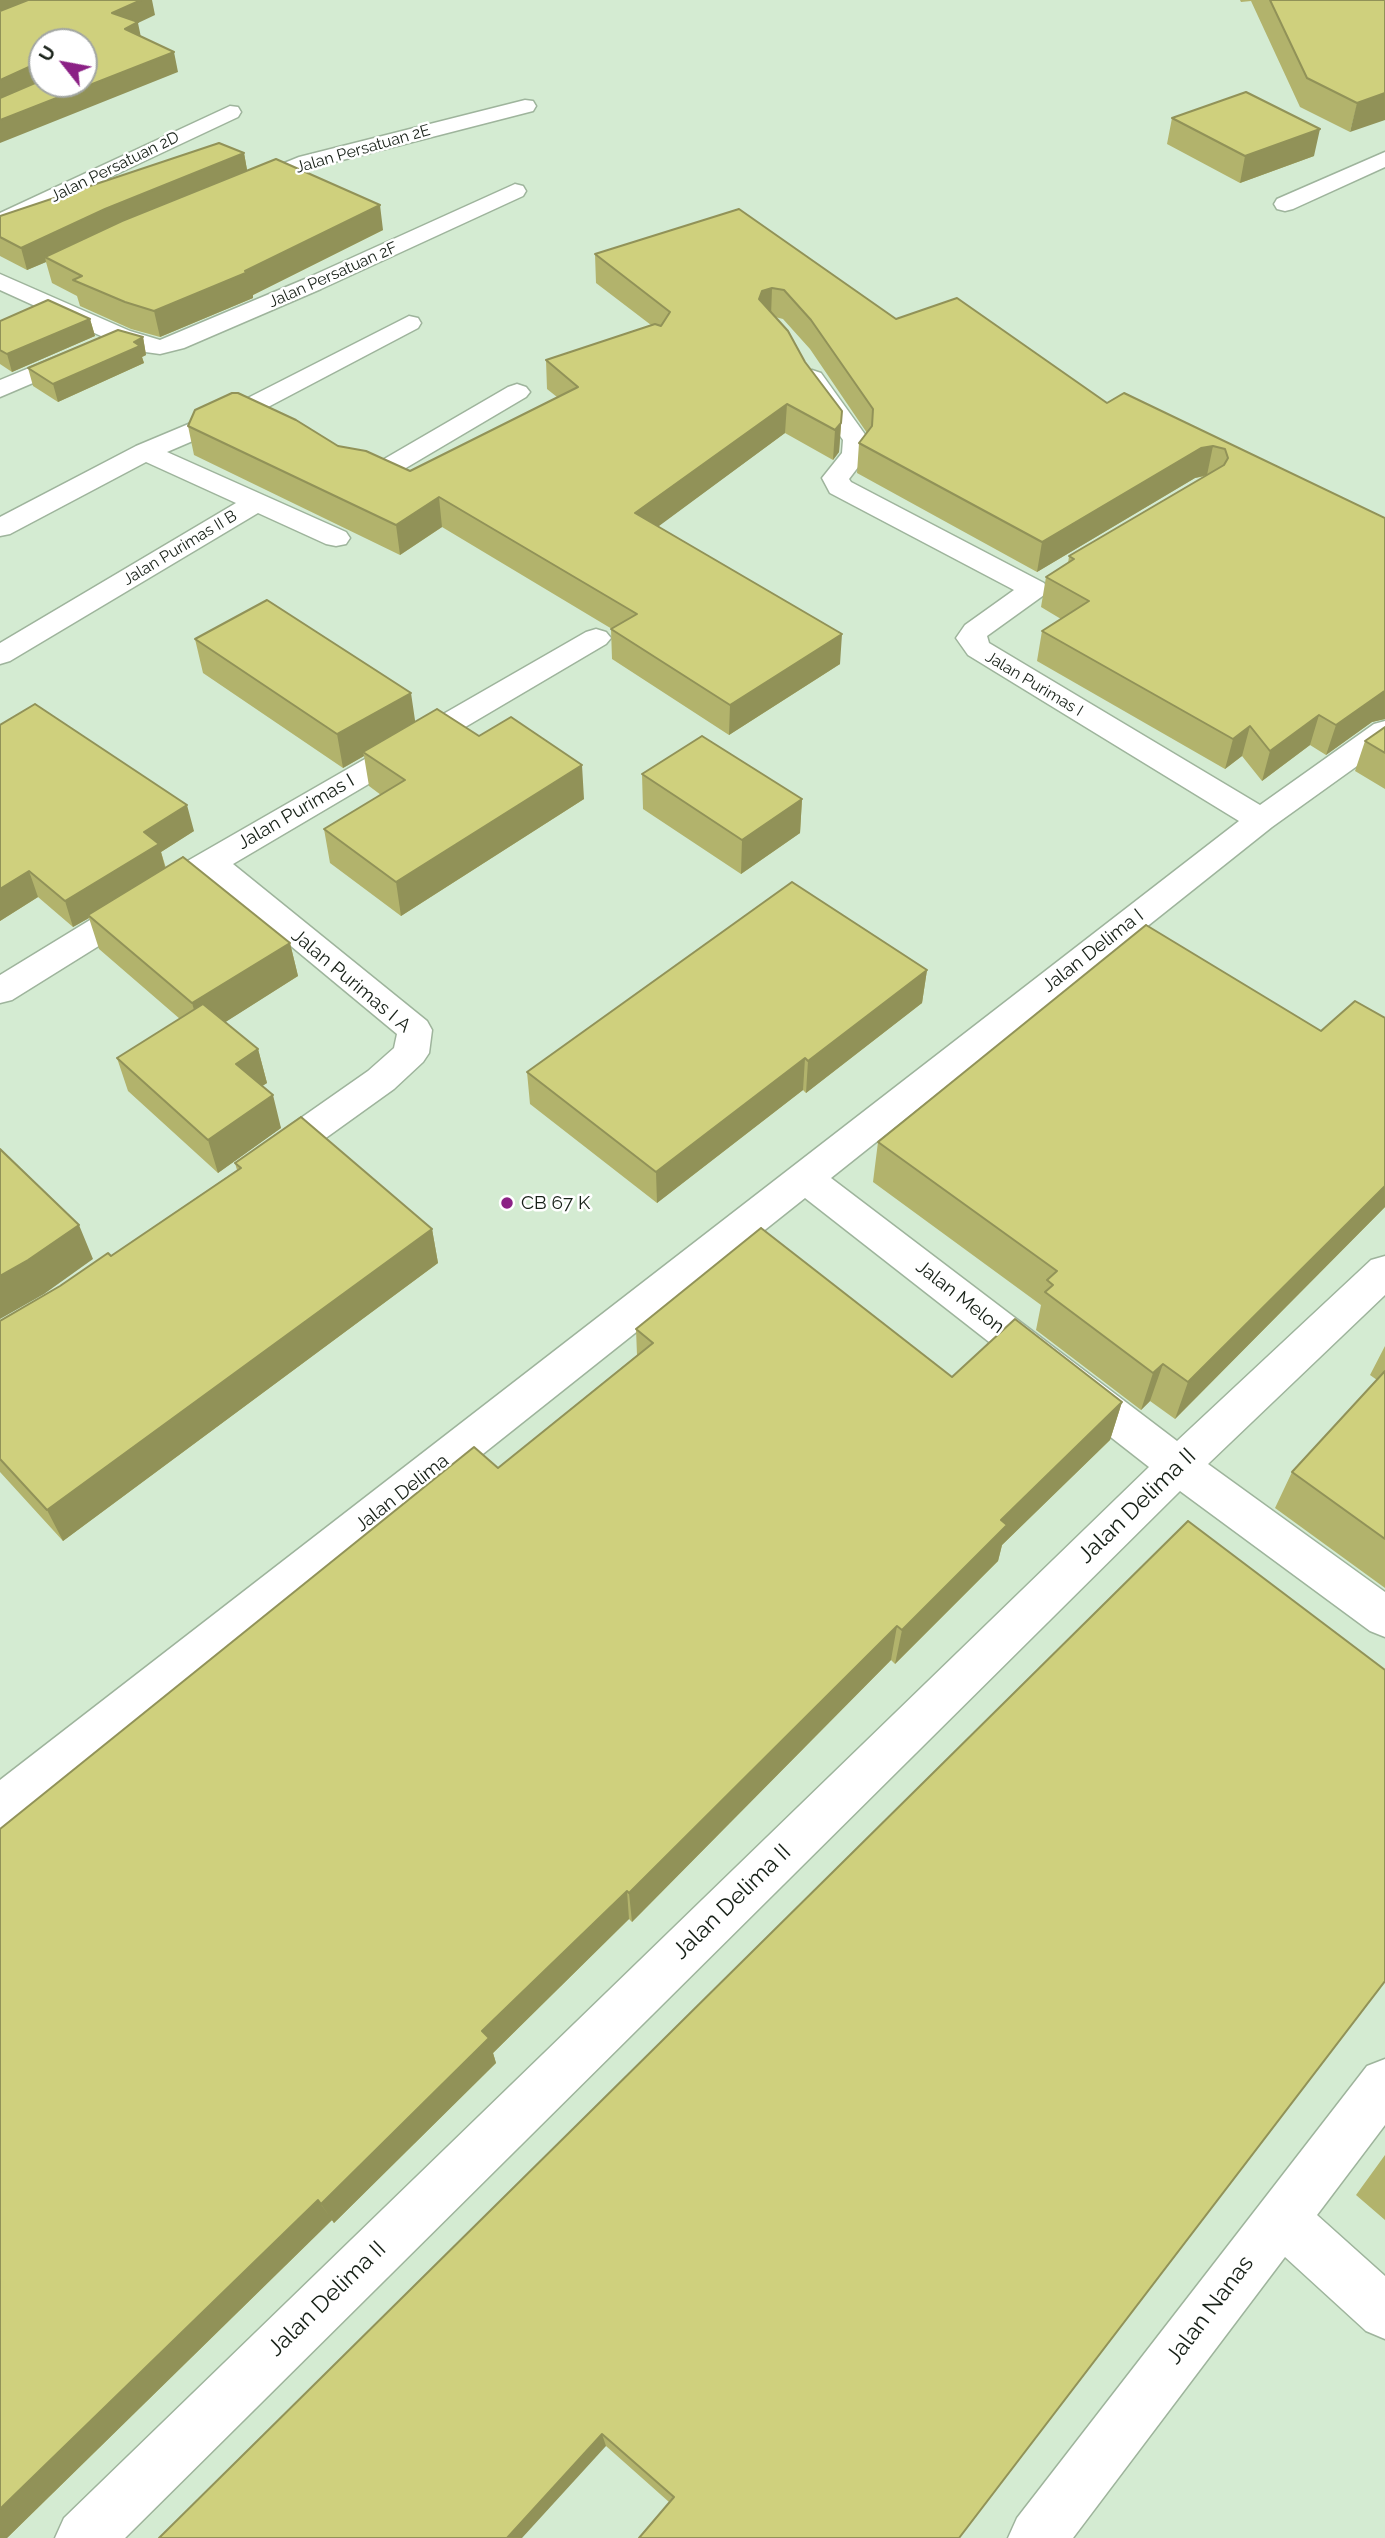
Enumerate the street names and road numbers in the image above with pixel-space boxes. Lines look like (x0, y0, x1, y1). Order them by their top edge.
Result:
street label: Jalan Persatuan 2E (294, 121, 432, 177)
street label: Jalan Persatuan 2D (48, 128, 182, 206)
street label: Jalan Persatuan 2F (266, 238, 400, 312)
street label: Jalan Purimas II B (120, 506, 240, 590)
street label: Jalan Purimas I (982, 647, 1086, 721)
street label: Jalan Purimas I (233, 769, 359, 855)
street label: Jalan Delima I (1038, 904, 1148, 998)
street label: Jalan Purimas I A (287, 924, 415, 1038)
street label: Jalan Melon (911, 1255, 1009, 1339)
street label: Jalan Delima II (1072, 1443, 1202, 1569)
street label: Jalan Delima (351, 1449, 453, 1537)
street label: Jalan Delima II (667, 1839, 797, 1965)
street label: Jalan Delima II (262, 2236, 392, 2362)
street label: Jalan Nanas (1160, 2250, 1260, 2370)

